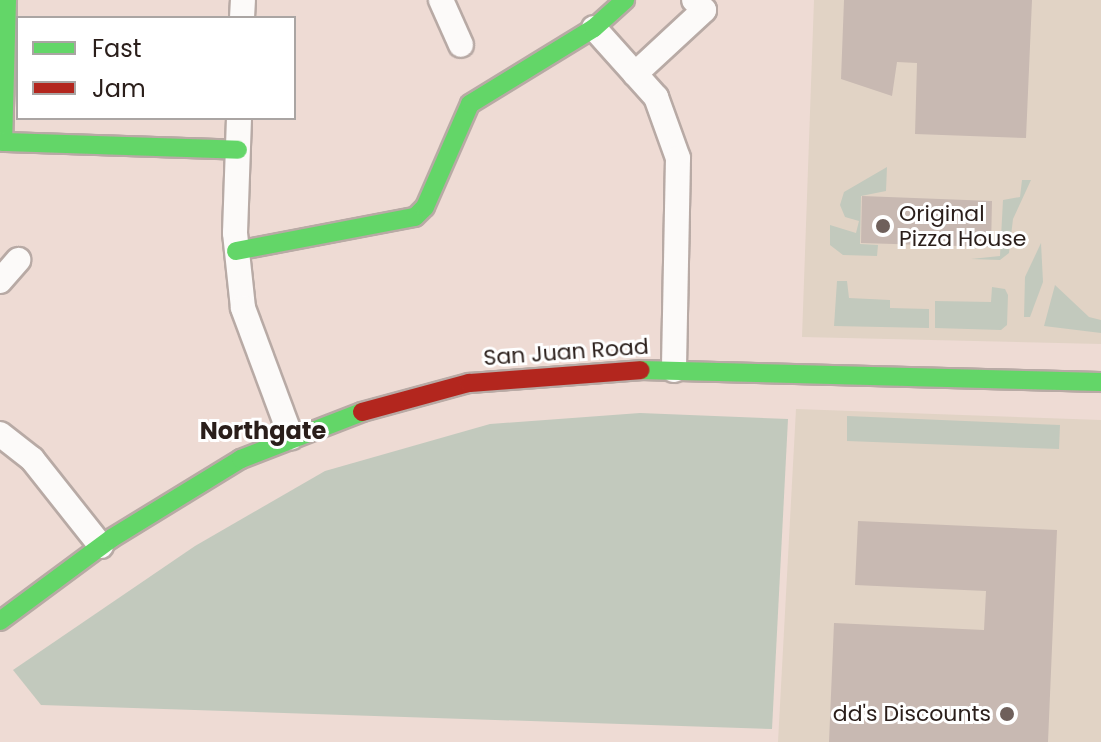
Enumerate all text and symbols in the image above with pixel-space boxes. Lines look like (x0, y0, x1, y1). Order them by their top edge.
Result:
legend (16, 16, 296, 120)
text: Fast (92, 32, 142, 65)
text: Jam (92, 72, 146, 105)
place label: Original Pizza House (899, 200, 1026, 252)
marker: Original Pizza House (874, 217, 892, 235)
street label: San Juan Road (483, 333, 649, 371)
district label: Northgate (200, 417, 326, 445)
place label: dd's Discounts (833, 701, 991, 727)
marker: dd's Discounts (998, 705, 1016, 723)

